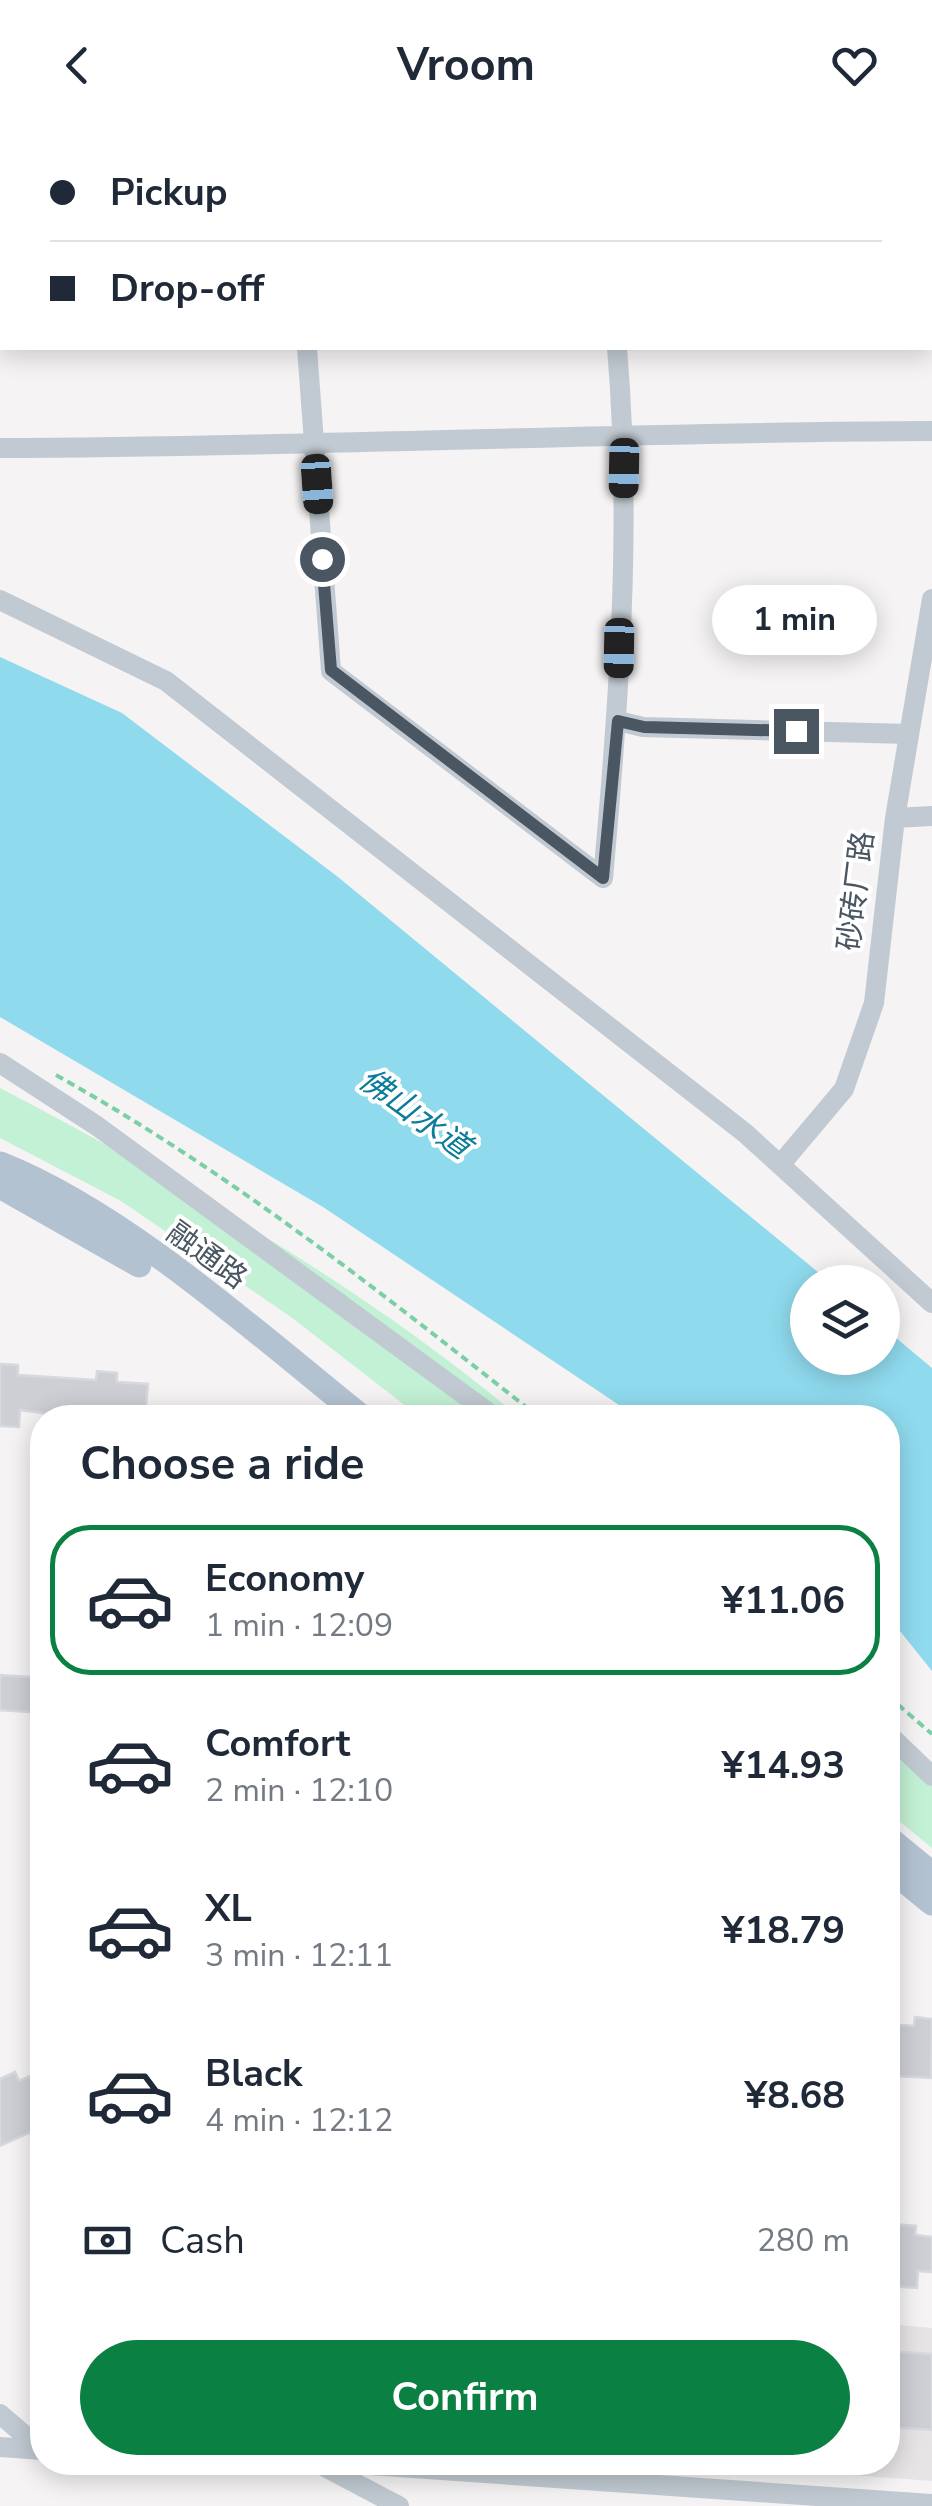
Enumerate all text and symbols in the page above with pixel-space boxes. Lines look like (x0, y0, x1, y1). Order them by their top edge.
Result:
text: Vroom (397, 35, 535, 96)
icon: back (50, 38, 105, 93)
icon: heart (827, 38, 882, 93)
text: Pickup (110, 167, 228, 218)
text: Drop-off (110, 263, 264, 314)
car (608, 438, 640, 498)
car (300, 453, 334, 515)
route start (300, 537, 345, 582)
callout: 1 min (714, 586, 878, 656)
text: 1 min (753, 598, 836, 641)
car (603, 618, 635, 678)
route end (774, 709, 819, 754)
street label: 砂砖厂路 (829, 829, 884, 953)
water label: 佛山水道 (350, 1058, 482, 1171)
street label: 融通路 (158, 1212, 255, 1298)
map controls (790, 1265, 900, 1375)
button: layers (790, 1265, 900, 1375)
text: Choose a ride (80, 1434, 365, 1495)
text: Economy (205, 1553, 364, 1604)
icon: car (85, 1555, 175, 1645)
text: ¥11.06 (722, 1575, 845, 1626)
text: 1 min · 12:09 (205, 1604, 393, 1647)
text: Comfort (205, 1718, 350, 1769)
icon: car (85, 1720, 175, 1810)
text: ¥14.93 (722, 1740, 845, 1791)
text: 2 min · 12:10 (205, 1769, 393, 1812)
text: XL (205, 1883, 252, 1934)
icon: car (85, 1885, 175, 1975)
text: ¥18.79 (722, 1905, 845, 1956)
text: 3 min · 12:11 (205, 1934, 393, 1977)
text: Black (205, 2048, 302, 2099)
icon: car (85, 2050, 175, 2140)
text: ¥8.68 (744, 2070, 845, 2121)
text: 4 min · 12:12 (205, 2099, 393, 2142)
icon: cash (80, 2213, 135, 2268)
text: Cash (160, 2215, 245, 2266)
text: 280 m (757, 2219, 850, 2262)
button: Confirm (80, 2340, 850, 2455)

